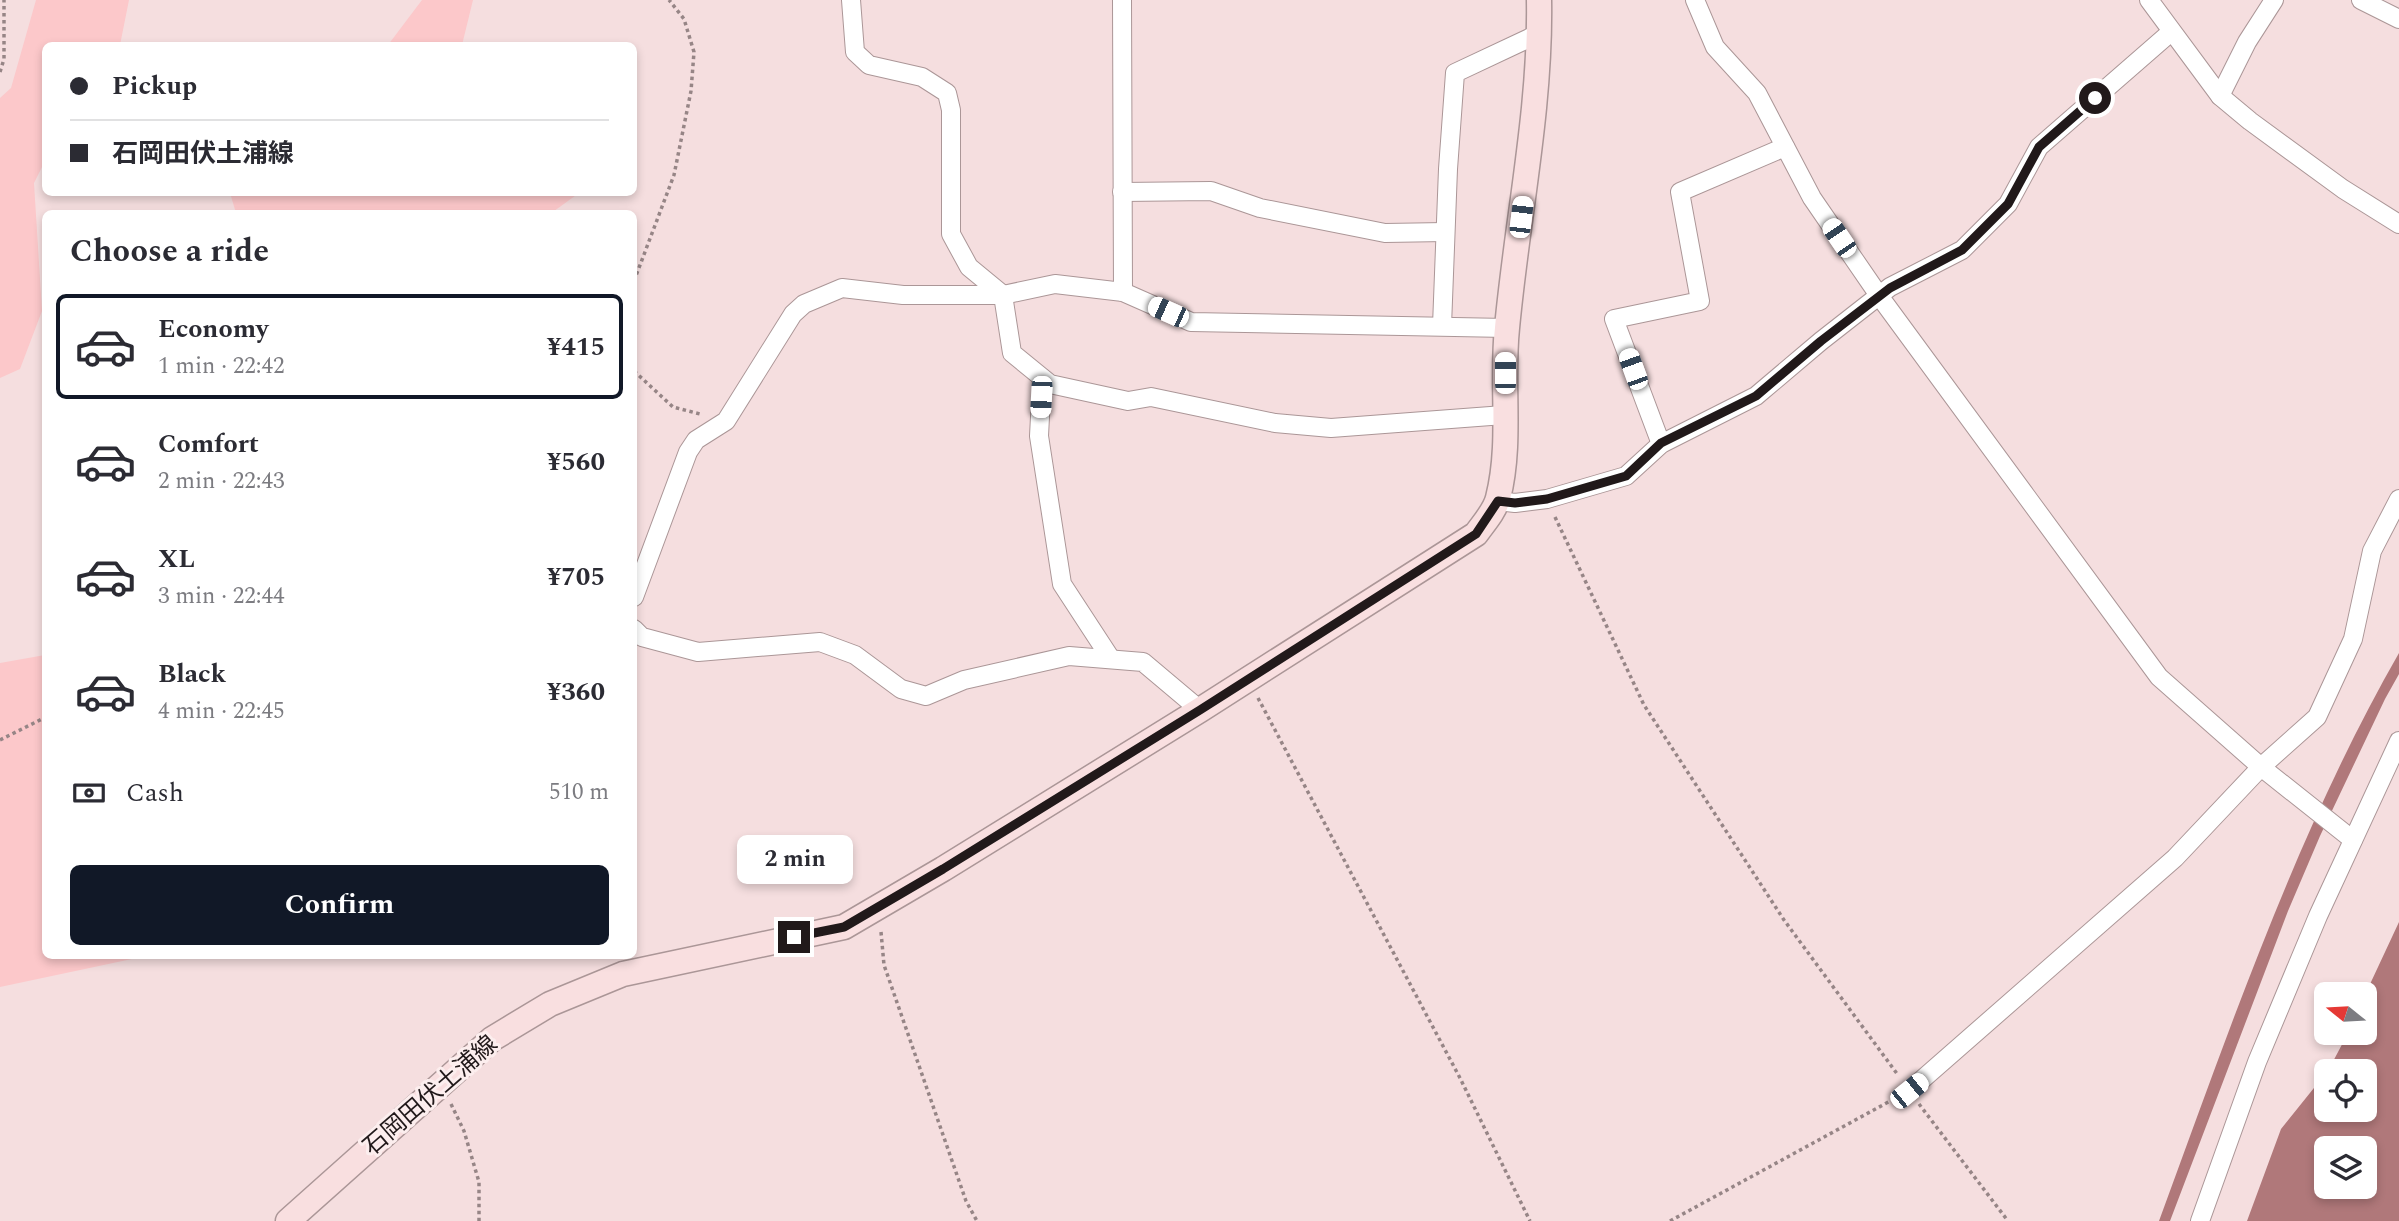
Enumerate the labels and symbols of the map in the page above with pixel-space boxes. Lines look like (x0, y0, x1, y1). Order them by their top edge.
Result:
route start (2079, 82, 2111, 114)
car (1509, 195, 1534, 239)
car (1819, 215, 1860, 261)
car (1145, 294, 1192, 330)
car (1616, 346, 1651, 392)
car (1495, 352, 1516, 394)
car (1030, 375, 1053, 419)
callout: 2 min (736, 836, 852, 884)
route end (778, 921, 810, 953)
north arrow (2314, 982, 2376, 1045)
street label: 石岡田伏土浦線 (355, 1027, 506, 1164)
car (1887, 1070, 1932, 1112)

